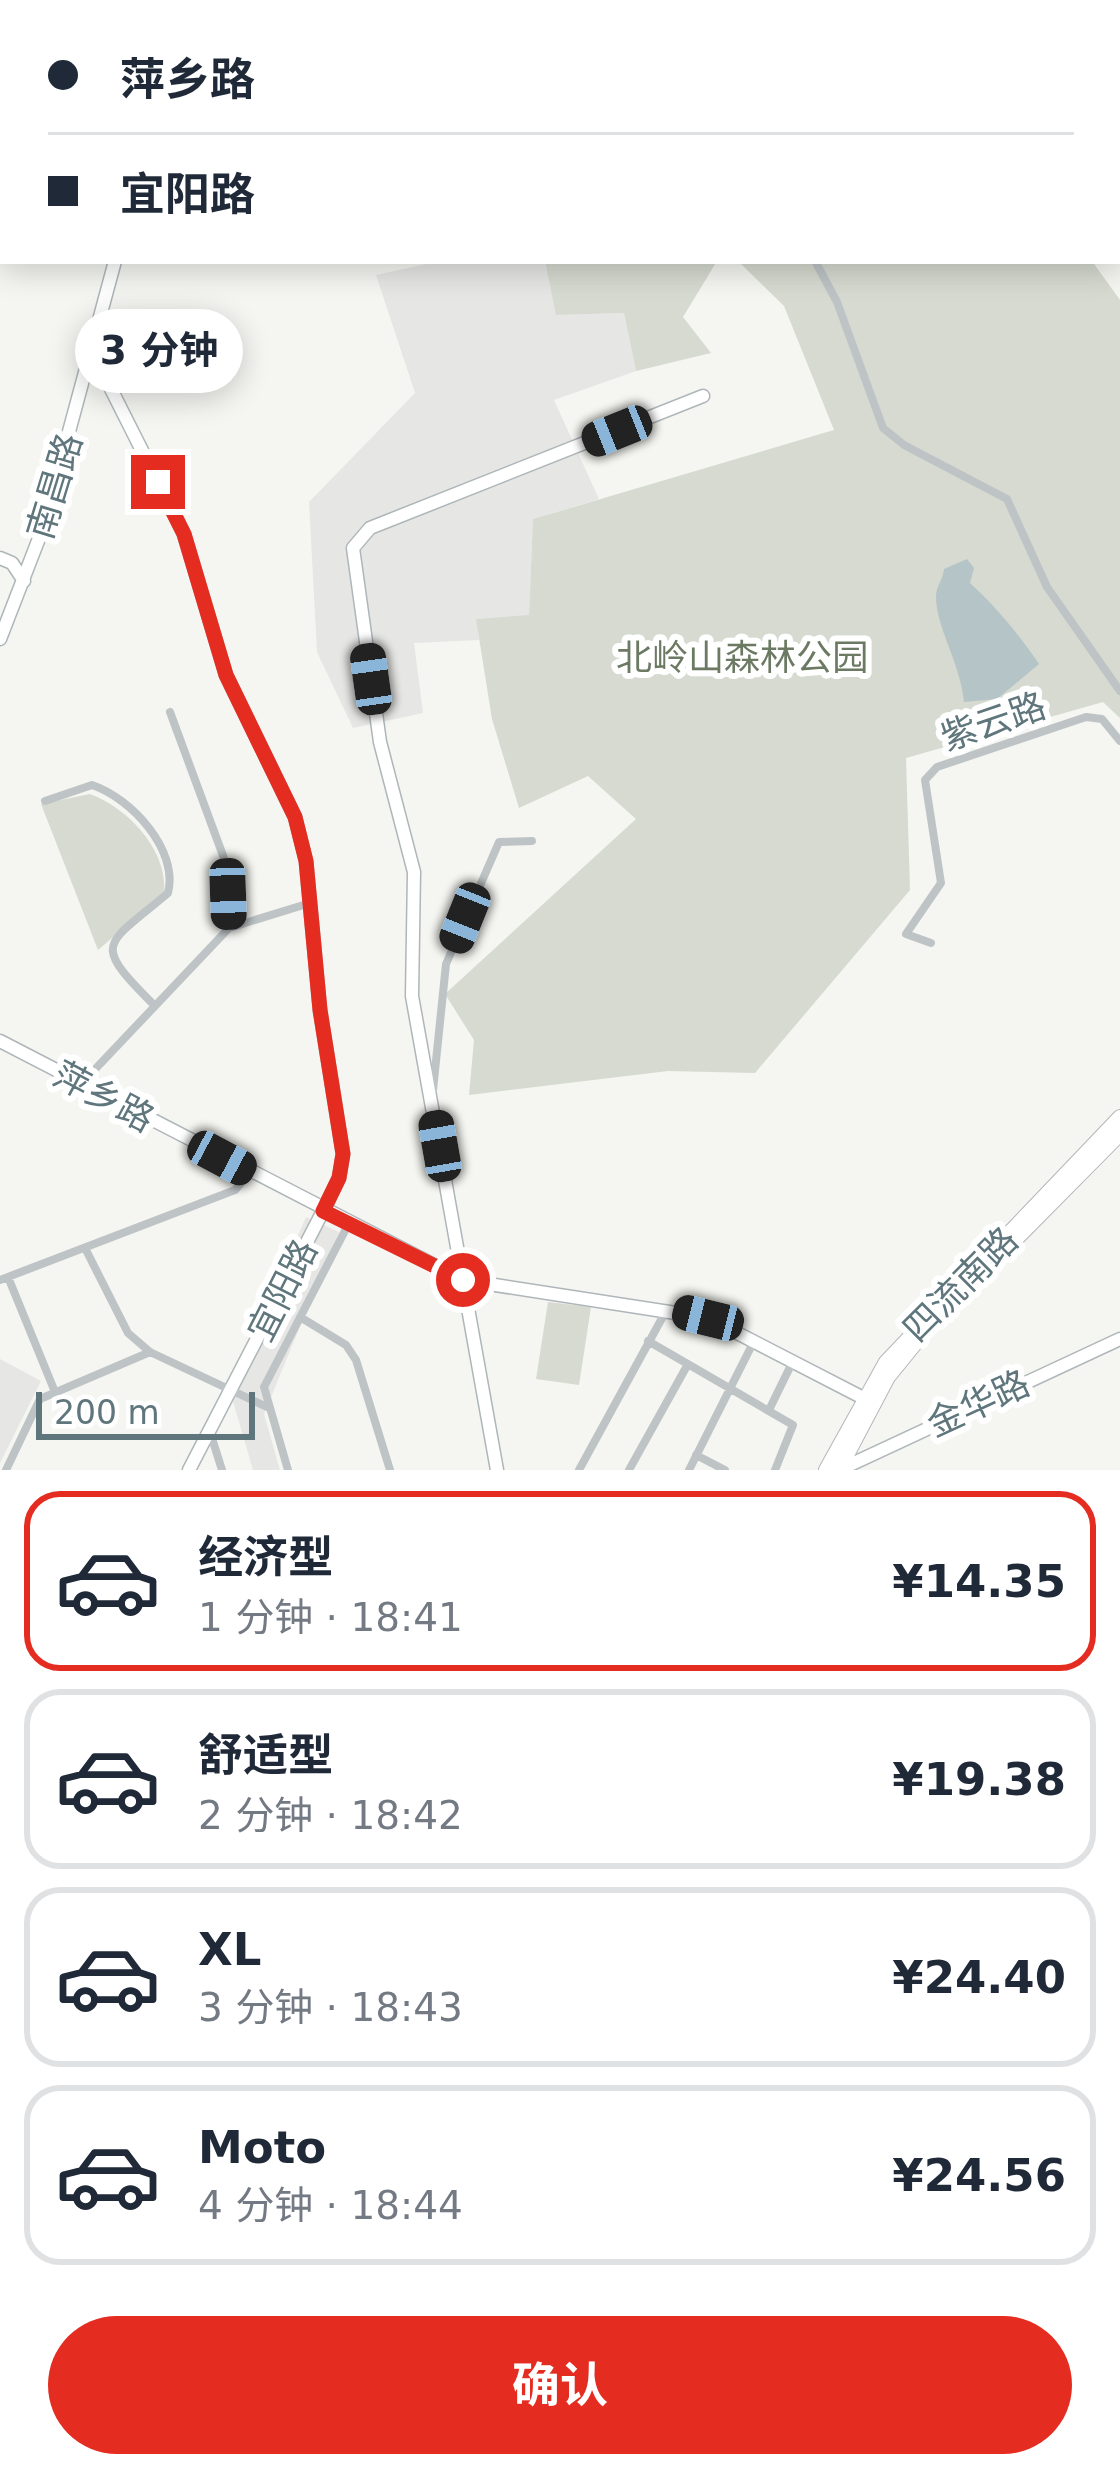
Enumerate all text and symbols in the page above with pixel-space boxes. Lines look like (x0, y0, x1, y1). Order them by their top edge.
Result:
text: 萍乡路 (120, 53, 255, 106)
text: 宜阳路 (120, 168, 255, 221)
callout: 3 分钟 (74, 308, 242, 392)
text: 3 分钟 (100, 328, 218, 373)
car (577, 401, 657, 461)
street label: 南昌路 (19, 429, 90, 544)
route end (131, 455, 185, 509)
park label: 北岭山森林公园 (616, 637, 868, 678)
car (348, 641, 394, 717)
street label: 紫云路 (935, 685, 1051, 758)
car (209, 857, 247, 931)
car (435, 878, 495, 958)
street label: 萍乡路 (46, 1053, 161, 1140)
car (416, 1107, 464, 1185)
car (182, 1125, 262, 1191)
street label: 四流南路 (895, 1219, 1026, 1350)
street label: 宜阳路 (240, 1233, 325, 1348)
route start (436, 1253, 490, 1307)
car (669, 1292, 747, 1344)
street label: 金华路 (921, 1362, 1036, 1445)
scale bar (36, 1386, 255, 1439)
text: 200 m (54, 1393, 160, 1432)
icon: car (54, 1527, 162, 1635)
text: 经济型 (198, 1531, 333, 1584)
text: ¥14.35 (892, 1555, 1066, 1608)
text: 1 分钟 · 18:41 (198, 1595, 463, 1640)
icon: car (54, 1725, 162, 1833)
text: 舒适型 (198, 1729, 333, 1782)
text: ¥19.38 (892, 1753, 1066, 1806)
text: 2 分钟 · 18:42 (198, 1793, 463, 1838)
icon: car (54, 1923, 162, 2031)
text: XL (198, 1923, 261, 1976)
text: ¥24.40 (892, 1951, 1066, 2004)
text: 3 分钟 · 18:43 (198, 1985, 463, 2030)
icon: car (54, 2121, 162, 2229)
text: Moto (198, 2121, 326, 2174)
text: ¥24.56 (892, 2149, 1066, 2202)
text: 4 分钟 · 18:44 (198, 2183, 463, 2228)
button: 确认 (48, 2316, 1072, 2454)

